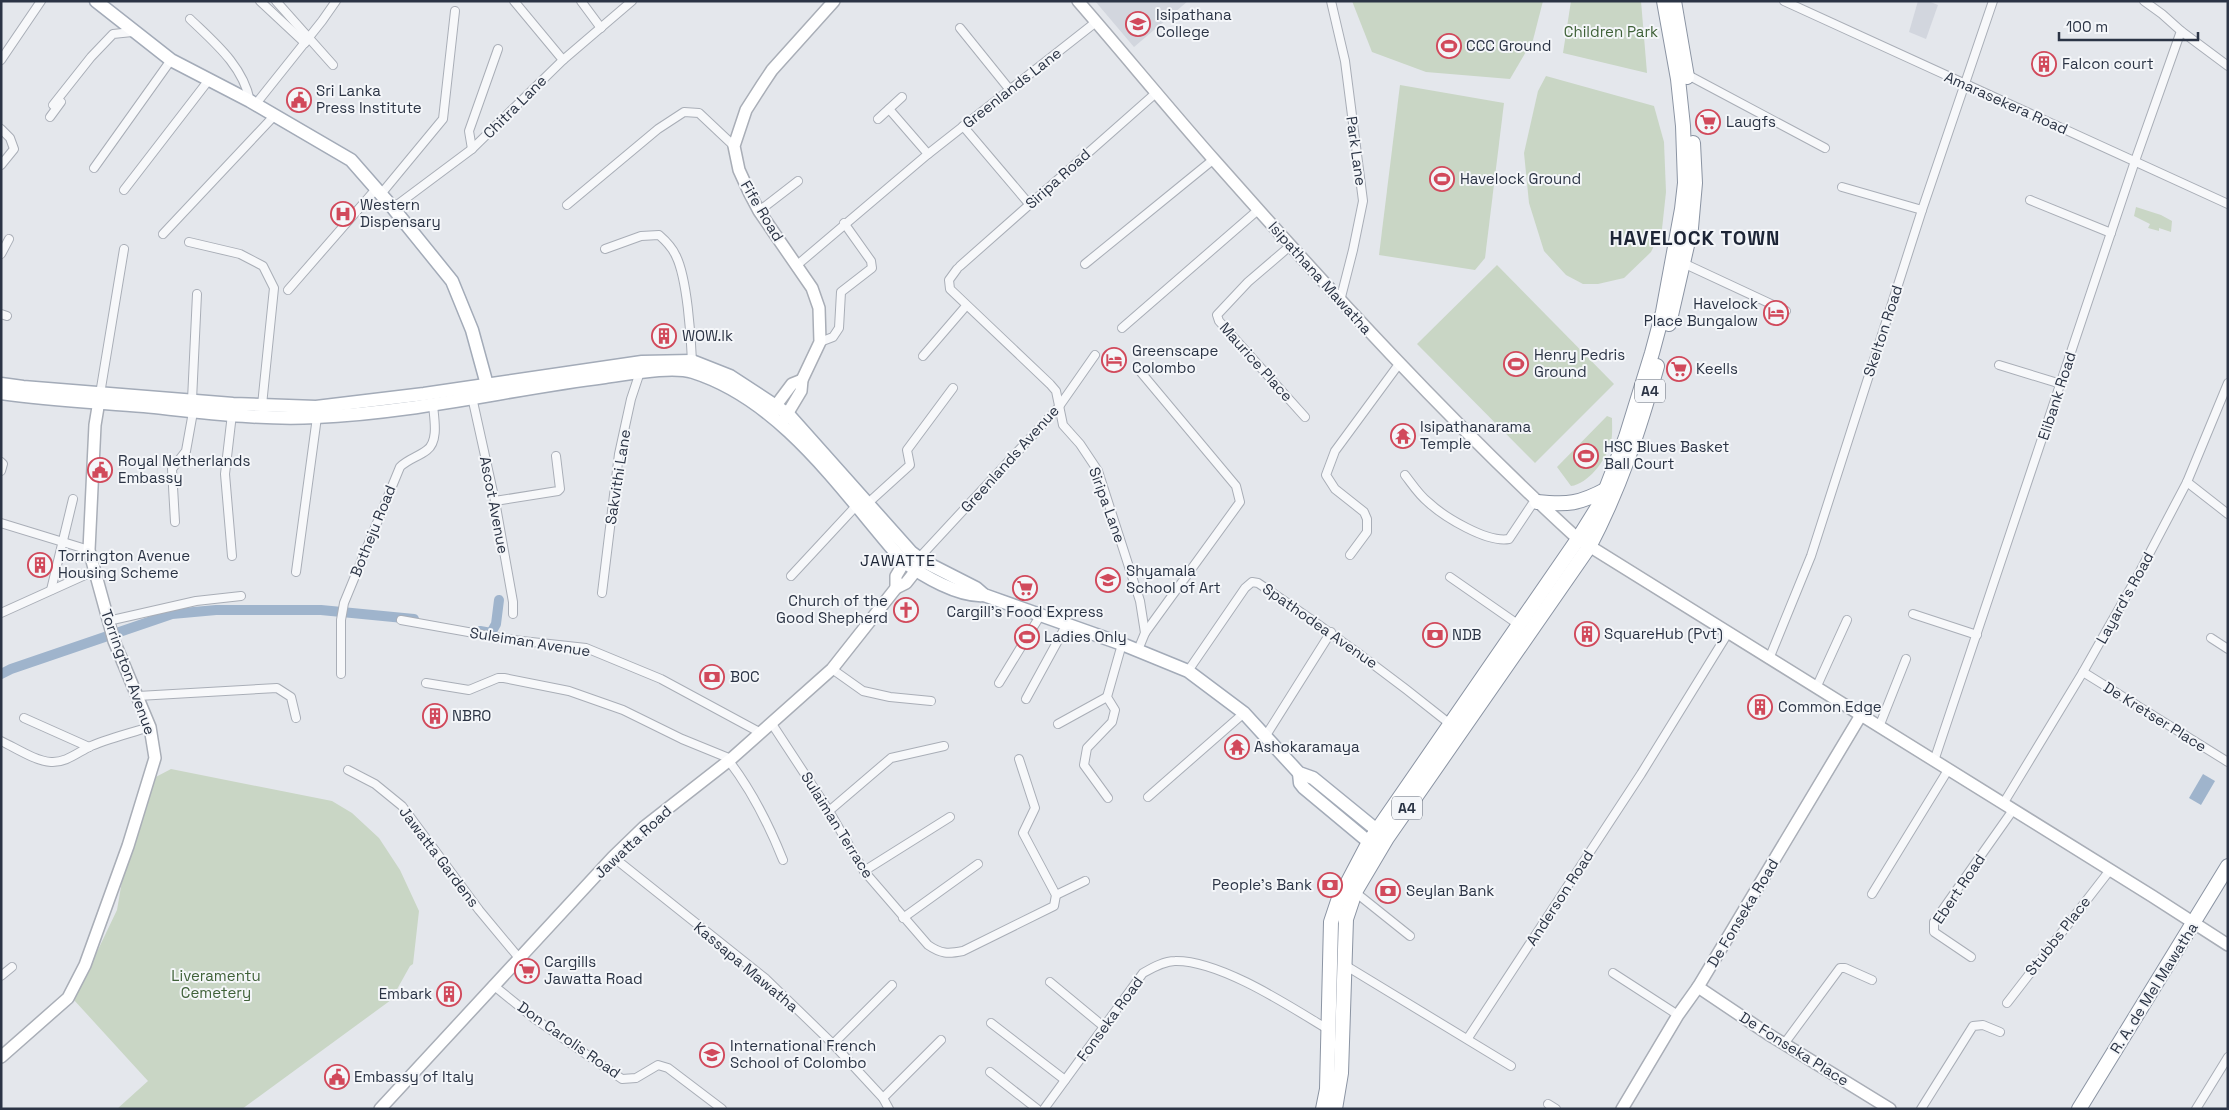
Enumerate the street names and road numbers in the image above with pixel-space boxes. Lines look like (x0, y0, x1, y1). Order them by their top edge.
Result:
street label: Greenlands Lane (959, 43, 1065, 132)
street label: Amarasekera Road (1942, 67, 2071, 138)
street label: Chitra Lane (479, 71, 551, 142)
street label: Park Lane (1342, 115, 1371, 187)
street label: Siripa Road (1021, 144, 1094, 213)
street label: Fife Road (737, 177, 788, 245)
street label: Isipathana Mawatha (1265, 217, 1376, 338)
street label: Skelton Road (1859, 283, 1906, 379)
street label: Maurice Place (1216, 318, 1297, 405)
street label: Elibank Road (2033, 349, 2080, 443)
road number: A4 (1635, 380, 1665, 402)
street label: Greenlands Avenue (956, 401, 1063, 516)
street label: Sakvithi Lane (601, 428, 634, 526)
street label: Ascot Avenue (476, 455, 513, 555)
street label: Siripa Lane (1085, 464, 1130, 545)
street label: Botheju Road (345, 482, 400, 580)
street label: Layard's Road (2092, 549, 2158, 647)
street label: Spathodea Avenue (1259, 579, 1382, 672)
street label: Torrington Avenue (97, 607, 160, 737)
street label: Suleiman Avenue (468, 623, 592, 660)
street label: De Kretser Place (2100, 677, 2210, 756)
street label: Sulaiman Terrace (797, 768, 878, 882)
road number: A4 (1392, 796, 1422, 820)
street label: Jawatta Road (590, 801, 675, 882)
street label: Jawatta Gardens (395, 803, 484, 911)
street label: Anderson Road (1522, 847, 1597, 949)
street label: Ebert Road (1928, 850, 1989, 927)
street label: De Fonseka Road (1703, 855, 1782, 970)
street label: Stubbs Place (2021, 892, 2095, 979)
street label: Kassapa Mawatha (690, 917, 803, 1016)
street label: R. A. de Mel Mawatha (2106, 918, 2202, 1057)
street label: Fonseka Road (1072, 972, 1147, 1065)
street label: Don Carolis Road (514, 997, 624, 1082)
street label: De Fonseka Place (1736, 1007, 1853, 1090)

